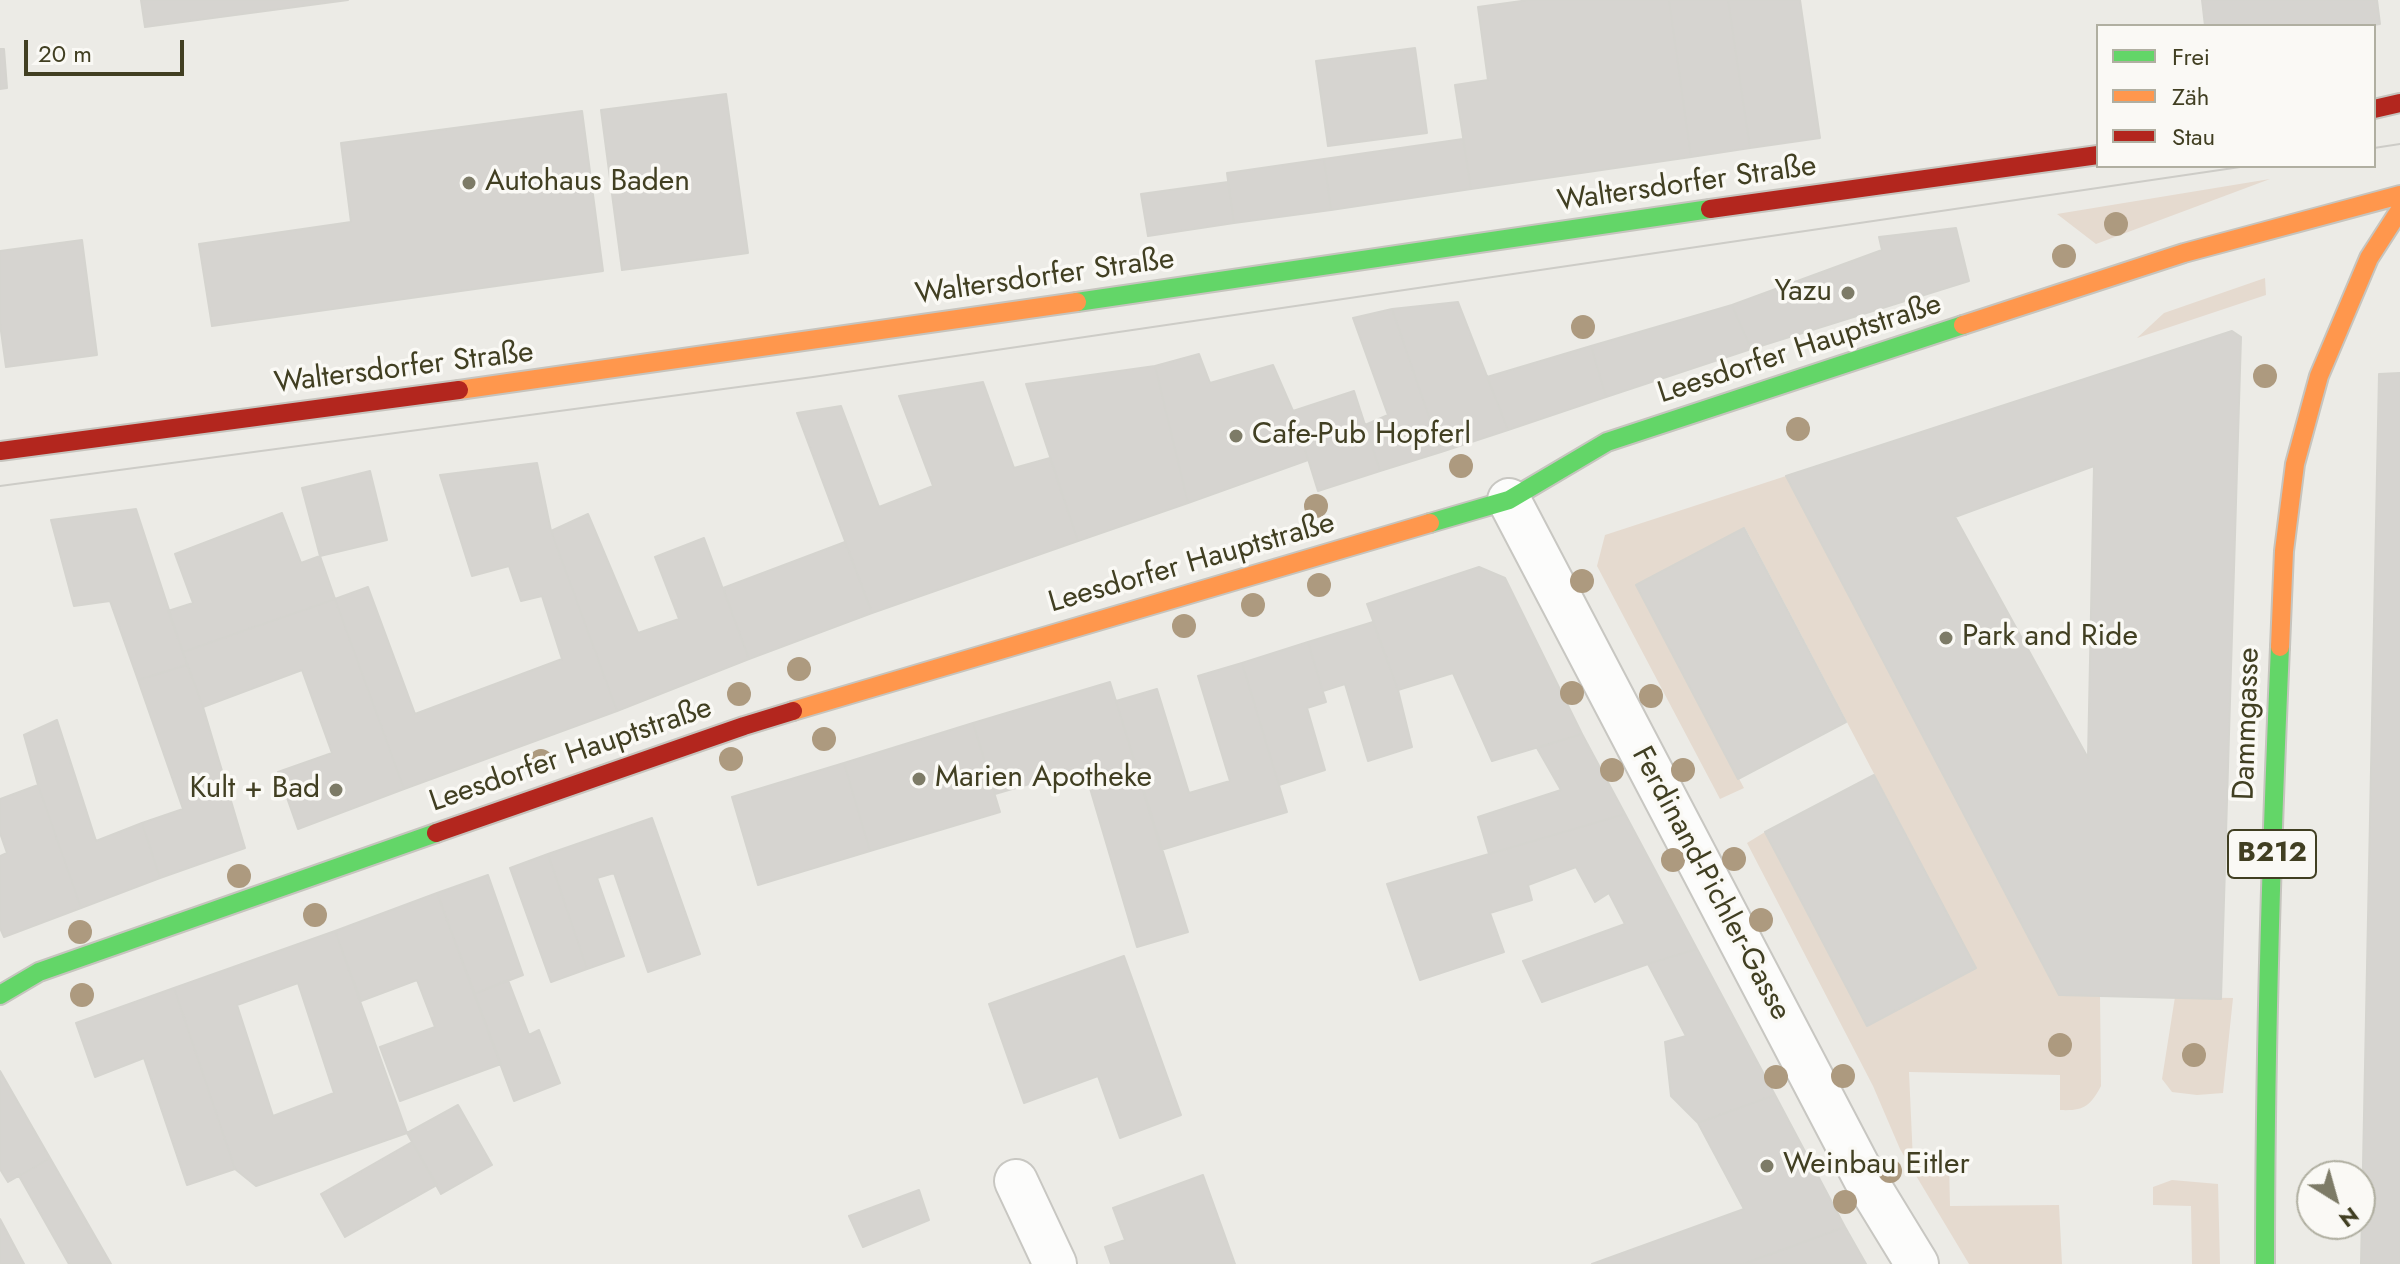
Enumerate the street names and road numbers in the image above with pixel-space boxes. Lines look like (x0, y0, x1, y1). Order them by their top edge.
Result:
street label: Waltersdorfer Straße (1555, 149, 1819, 221)
street label: Waltersdorfer Straße (913, 242, 1177, 314)
street label: Leesdorfer Hauptstraße (1654, 287, 1946, 413)
street label: Waltersdorfer Straße (272, 335, 536, 403)
street label: Leesdorfer Hauptstraße (1045, 506, 1339, 622)
street label: Dammgasse (2227, 647, 2269, 801)
street label: Leesdorfer Hauptstraße (425, 691, 717, 821)
street label: Ferdinand-Pichler-Gasse (1623, 741, 1797, 1027)
road number: B212 (2228, 830, 2316, 878)

